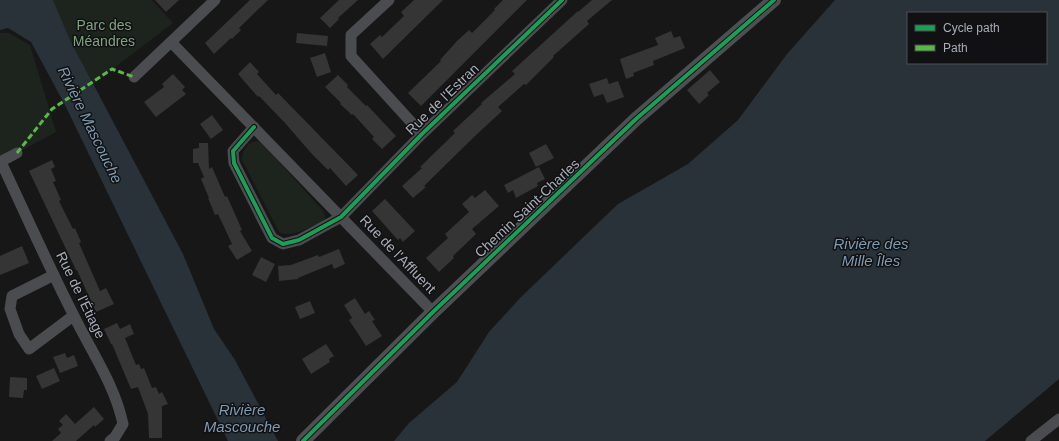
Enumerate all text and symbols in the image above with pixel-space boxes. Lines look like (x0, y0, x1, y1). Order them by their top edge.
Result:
legend (907, 12, 1047, 64)
park label: Parc des Méandres (73, 17, 135, 49)
text: Cycle path (943, 21, 1000, 35)
text: Path (943, 41, 968, 55)
street label: Rue de l'Estran (402, 60, 482, 138)
water label: Rivière Mascouche (55, 64, 126, 186)
street label: Chemin Saint-Charles (471, 155, 583, 261)
street label: Rue de l'Affluent (357, 212, 439, 296)
water label: Rivière des Mille Îles (833, 235, 909, 269)
street label: Rue de l'Étiage (53, 249, 109, 341)
water label: Rivière Mascouche (204, 401, 280, 435)

